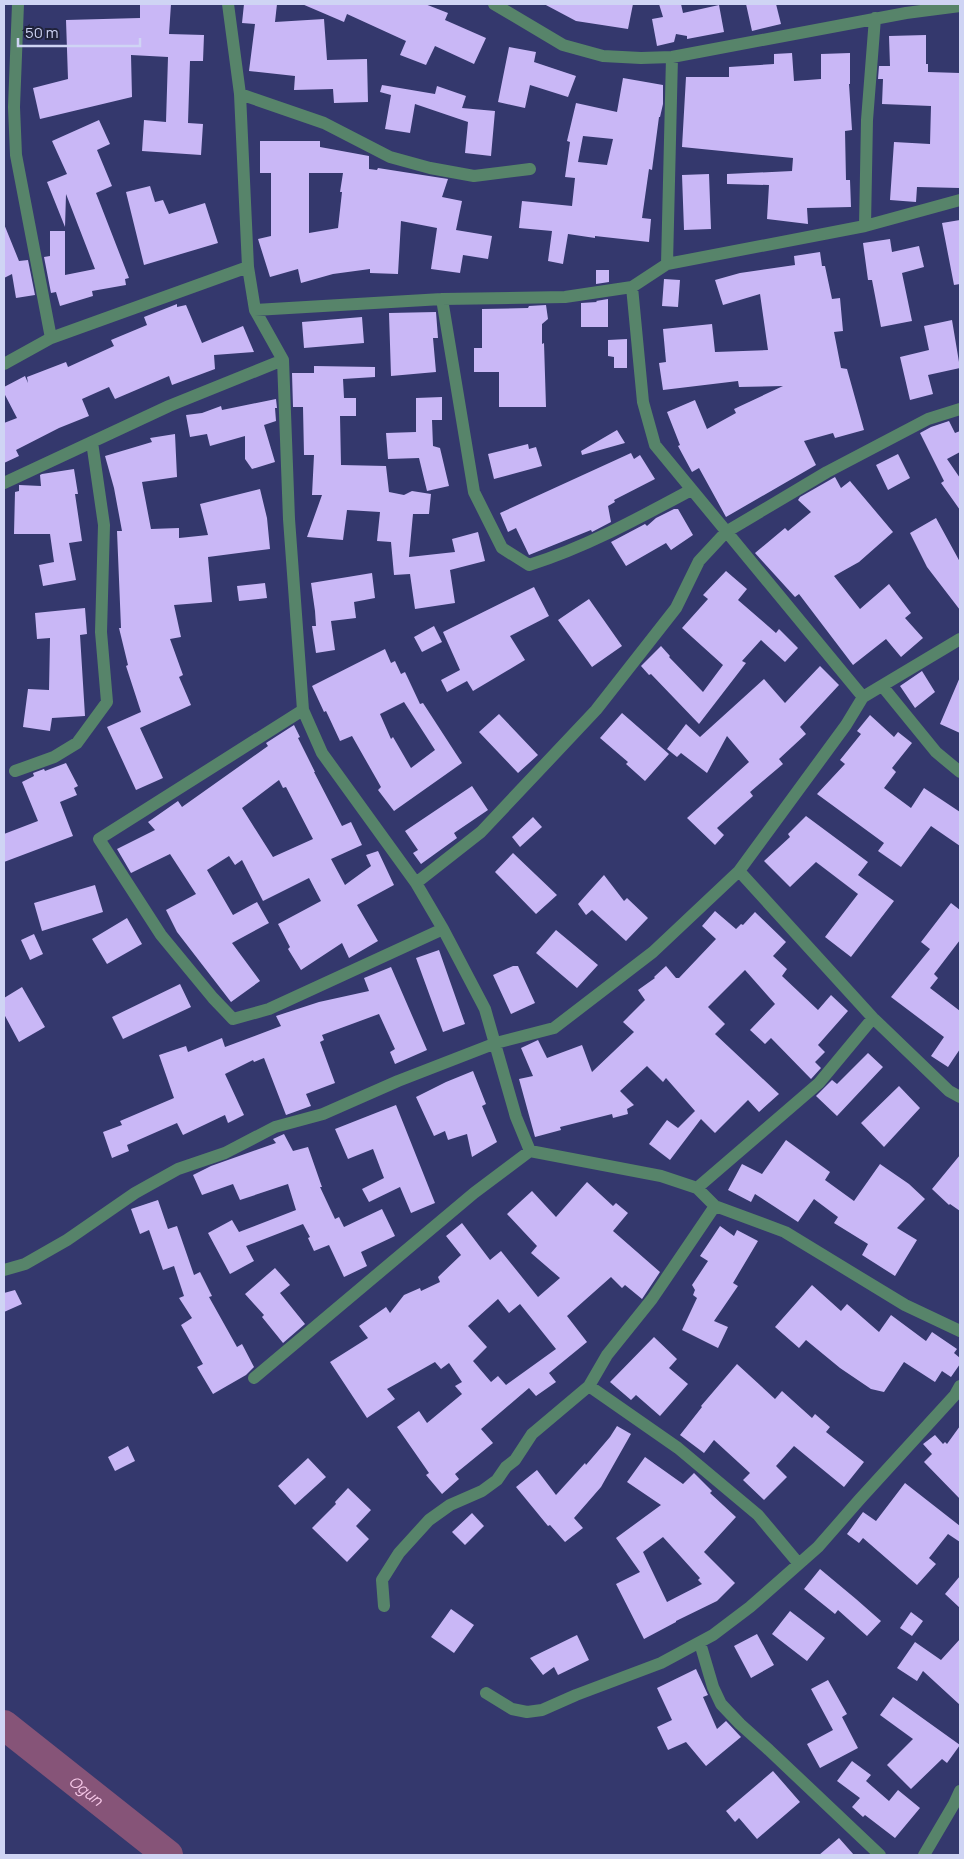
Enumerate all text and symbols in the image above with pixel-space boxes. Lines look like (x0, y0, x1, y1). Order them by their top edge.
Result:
scale bar (18, 15, 140, 47)
text: 50 m (25, 22, 59, 43)
water label: Ogun (65, 1770, 108, 1811)

